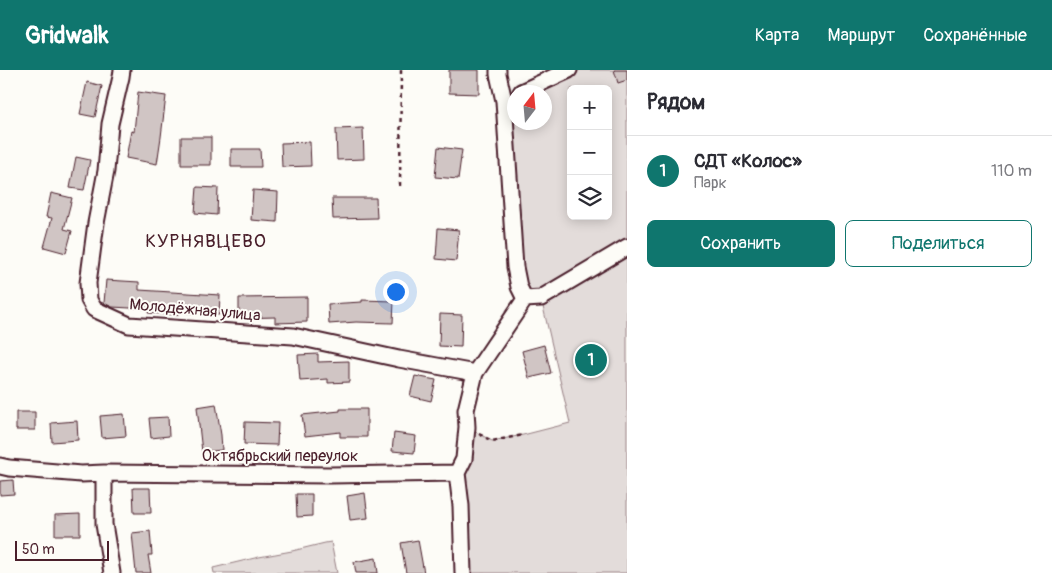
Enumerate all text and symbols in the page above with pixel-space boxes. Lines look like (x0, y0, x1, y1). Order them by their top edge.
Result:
text: Gridwalk (25, 21, 109, 50)
text: Карта (755, 24, 799, 47)
text: Маршрут (827, 24, 895, 47)
text: Сохранённые (923, 24, 1027, 47)
north arrow (507, 85, 552, 130)
map controls (567, 85, 612, 220)
button: + (567, 85, 612, 130)
text: Рядом (647, 89, 705, 116)
button: − (567, 130, 612, 175)
text: СДТ «Колос» (694, 149, 802, 173)
text: 1 (660, 161, 666, 181)
text: 110 m (991, 161, 1032, 181)
text: Парк (694, 173, 727, 193)
button: layers (567, 175, 612, 220)
button: Сохранить (647, 220, 835, 267)
button: Поделиться (845, 220, 1032, 267)
district label: КУРНЯВЦЕВО (145, 229, 267, 253)
your location (383, 279, 409, 305)
street label: Молодёжная улица (128, 294, 262, 326)
pin: 1 (575, 341, 607, 379)
street label: Октябрьский переулок (202, 446, 358, 466)
scale bar (15, 538, 109, 561)
text: 50 m (22, 541, 55, 558)

